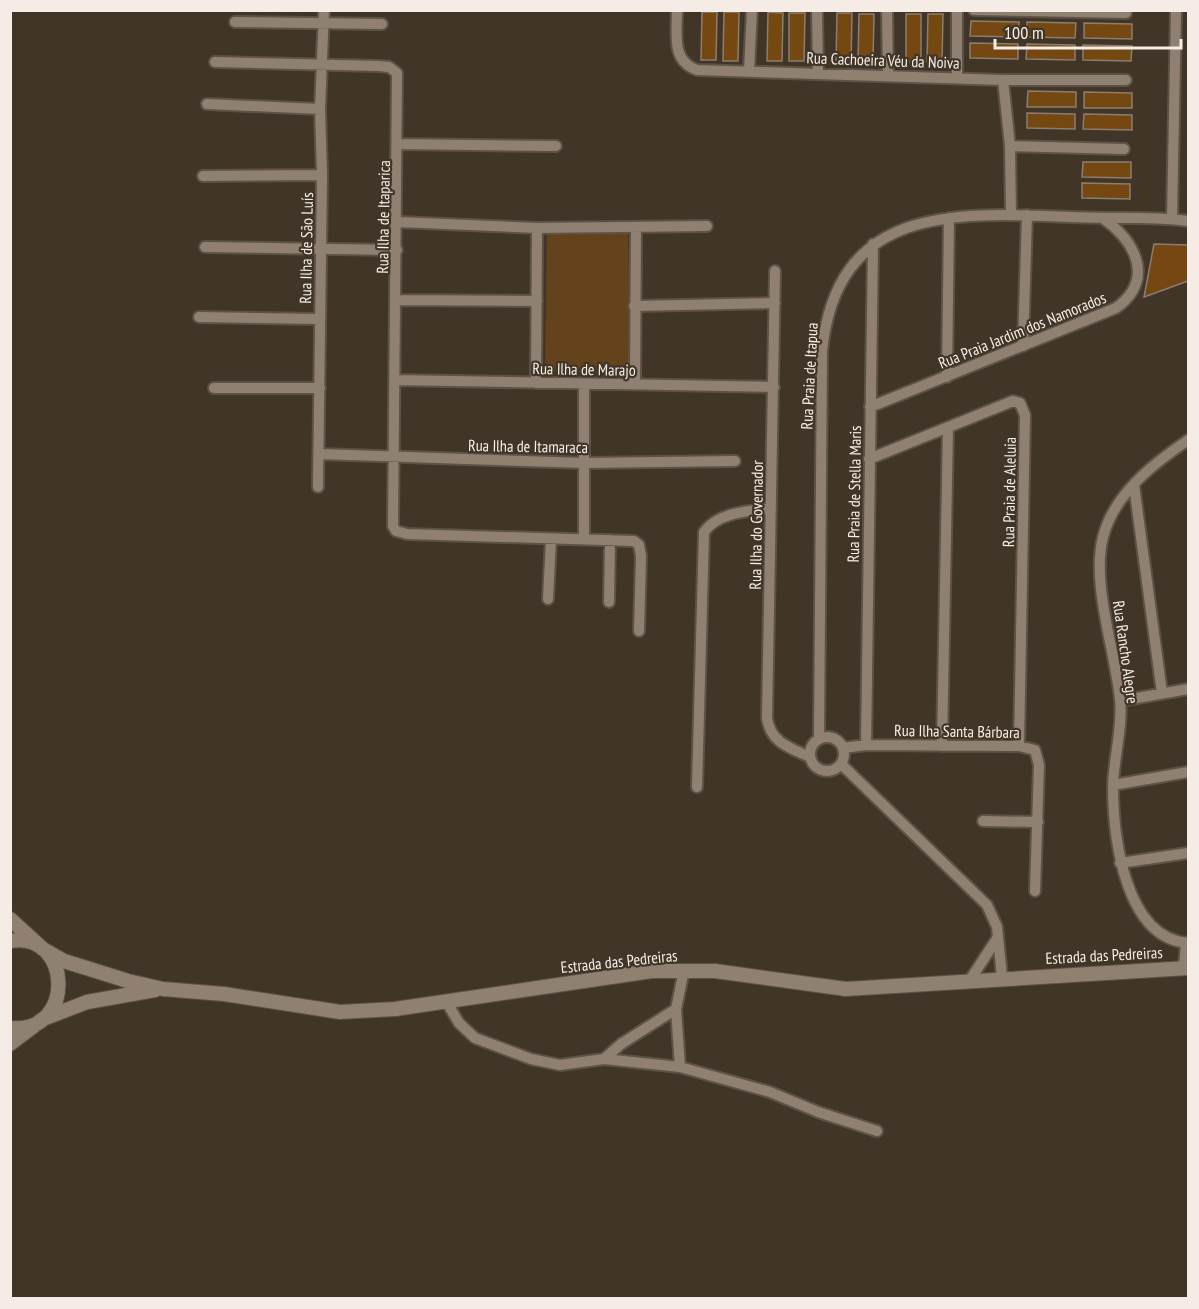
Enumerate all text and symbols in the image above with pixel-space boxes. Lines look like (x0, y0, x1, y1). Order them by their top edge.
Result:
scale bar (995, 12, 1181, 50)
text: 100 m (1004, 21, 1044, 44)
street label: Rua Cachoeira Véu da Noiva (806, 47, 960, 73)
street label: Rua Ilha de Itaparica (372, 160, 394, 274)
street label: Rua Ilha de São Luís (295, 192, 317, 304)
street label: Rua Praia Jardim dos Namorados (935, 287, 1109, 373)
street label: Rua Praia de Itapua (796, 322, 822, 430)
street label: Rua Ilha de Marajo (532, 358, 636, 380)
street label: Rua Praia de Stella Maris (843, 425, 865, 563)
street label: Rua Ilha de Itamaraca (468, 435, 588, 457)
street label: Rua Praia de Aleluia (998, 437, 1020, 547)
street label: Rua Ilha do Governador (745, 460, 767, 590)
street label: Rua Rancho Alegre (1109, 599, 1143, 705)
street label: Rua Ilha Santa Bárbara (894, 720, 1020, 742)
street label: Estrada das Pedreiras (1045, 942, 1163, 968)
street label: Estrada das Pedreiras (560, 945, 678, 977)

